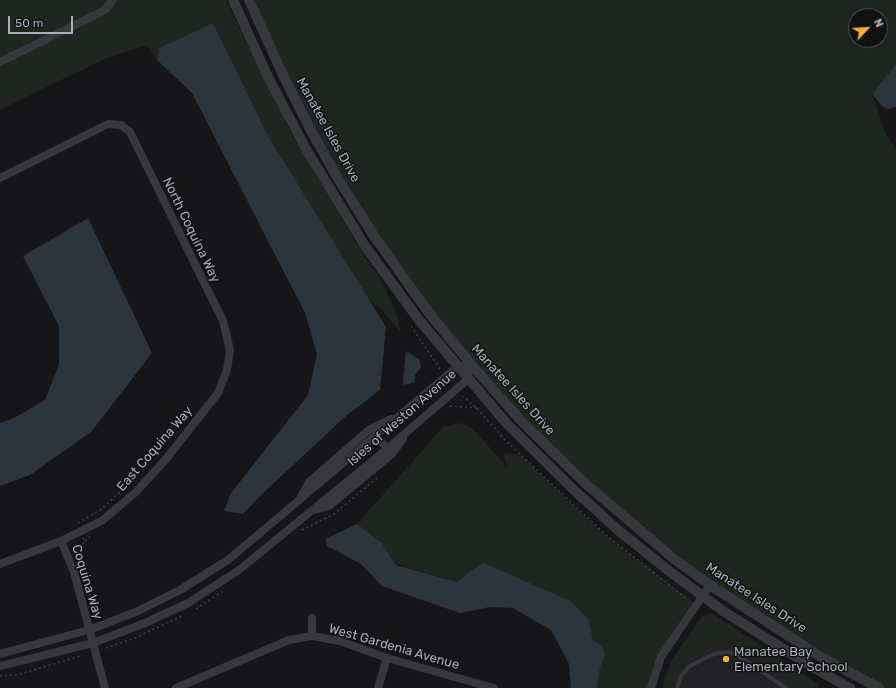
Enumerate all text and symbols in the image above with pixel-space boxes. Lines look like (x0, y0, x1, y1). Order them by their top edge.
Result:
scale bar (10, 8, 75, 34)
north arrow (848, 8, 888, 48)
text: 50 m (15, 16, 43, 30)
text: N (871, 17, 886, 29)
street label: Manatee Isles Drive (293, 75, 363, 185)
street label: North Coquina Way (159, 175, 223, 285)
street label: Manatee Isles Drive (468, 341, 558, 439)
street label: Isles of Weston Avenue (344, 366, 460, 470)
street label: East Coquina Way (114, 403, 196, 495)
street label: Coquina Way (68, 543, 106, 621)
street label: Manatee Isles Drive (703, 560, 809, 636)
street label: West Gardenia Avenue (327, 621, 461, 673)
place label: Manatee Bay Elementary School (734, 644, 848, 675)
marker: Manatee Bay Elementary School (721, 654, 731, 664)

